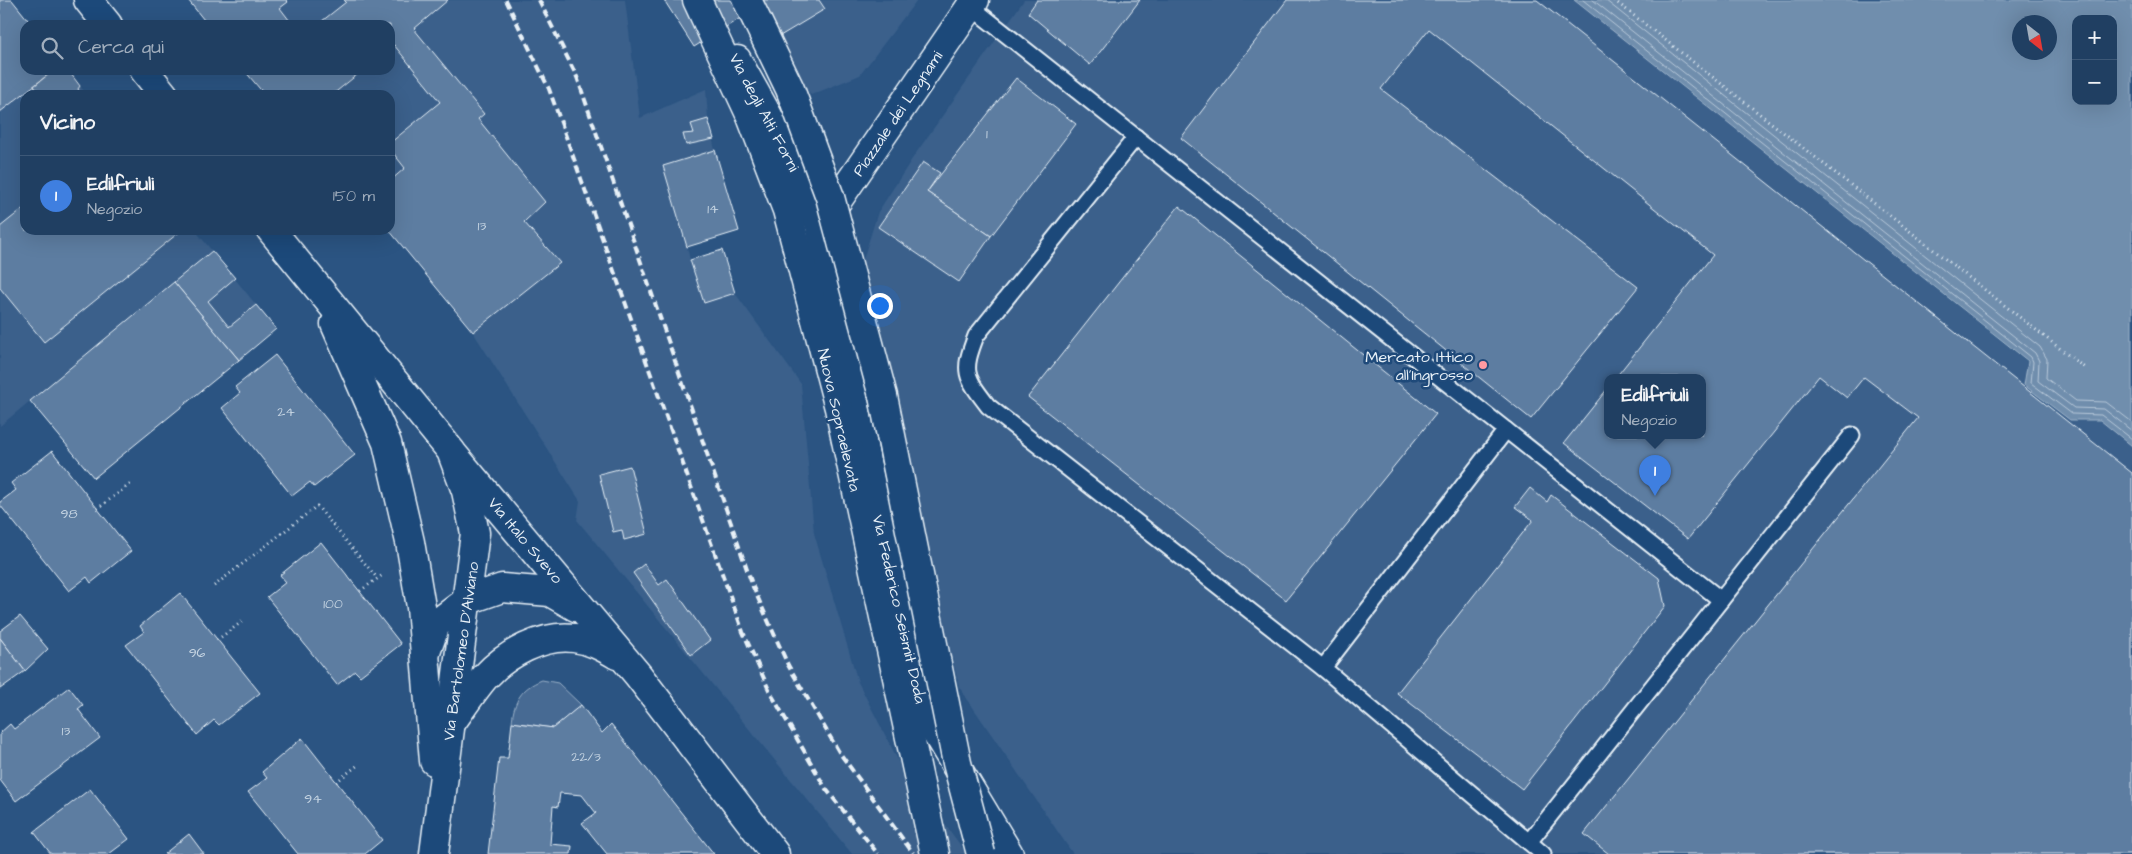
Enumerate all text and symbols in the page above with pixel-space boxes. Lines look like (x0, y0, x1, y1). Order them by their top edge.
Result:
north arrow (2012, 15, 2057, 60)
map controls (2072, 15, 2117, 105)
button: + (2072, 15, 2117, 60)
search box (20, 20, 395, 75)
icon: search (38, 34, 66, 62)
text: Cerca qui (78, 34, 164, 61)
street label: Piazzale dei Legnami (848, 46, 949, 181)
street label: Via degli Alti Forni (723, 50, 805, 176)
button: − (2072, 60, 2117, 105)
text: Vicino (40, 108, 95, 137)
house number: 1 (986, 124, 988, 144)
text: Edilfriuli (87, 171, 154, 198)
text: 1 (55, 185, 57, 207)
text: 150 m (333, 185, 375, 207)
text: Negozio (87, 198, 142, 220)
house number: 14 (707, 199, 719, 219)
house number: 13 (478, 216, 486, 236)
your location (867, 293, 893, 319)
place label: Mercato Ittico all'Ingrosso (1365, 346, 1473, 387)
street label: Nuova Sopraelevata (812, 347, 866, 494)
marker: Mercato Ittico all'Ingrosso (1477, 359, 1489, 371)
popup (1604, 374, 1706, 439)
text: Edilfriuli (1621, 382, 1689, 409)
house number: 24 (277, 402, 295, 422)
text: Negozio (1621, 409, 1677, 431)
pin: 1 (1639, 455, 1671, 496)
street label: Via Italo Svevo (483, 493, 568, 588)
house number: 98 (60, 504, 78, 524)
street label: Via Federico Seismit Doda (867, 513, 931, 706)
street label: Via Bartolomeo D'Alviano (438, 560, 484, 742)
house number: 100 (323, 594, 343, 614)
house number: 96 (189, 643, 206, 663)
house number: 13 (62, 721, 70, 741)
house number: 22/3 (571, 747, 601, 767)
house number: 94 (304, 789, 322, 809)

